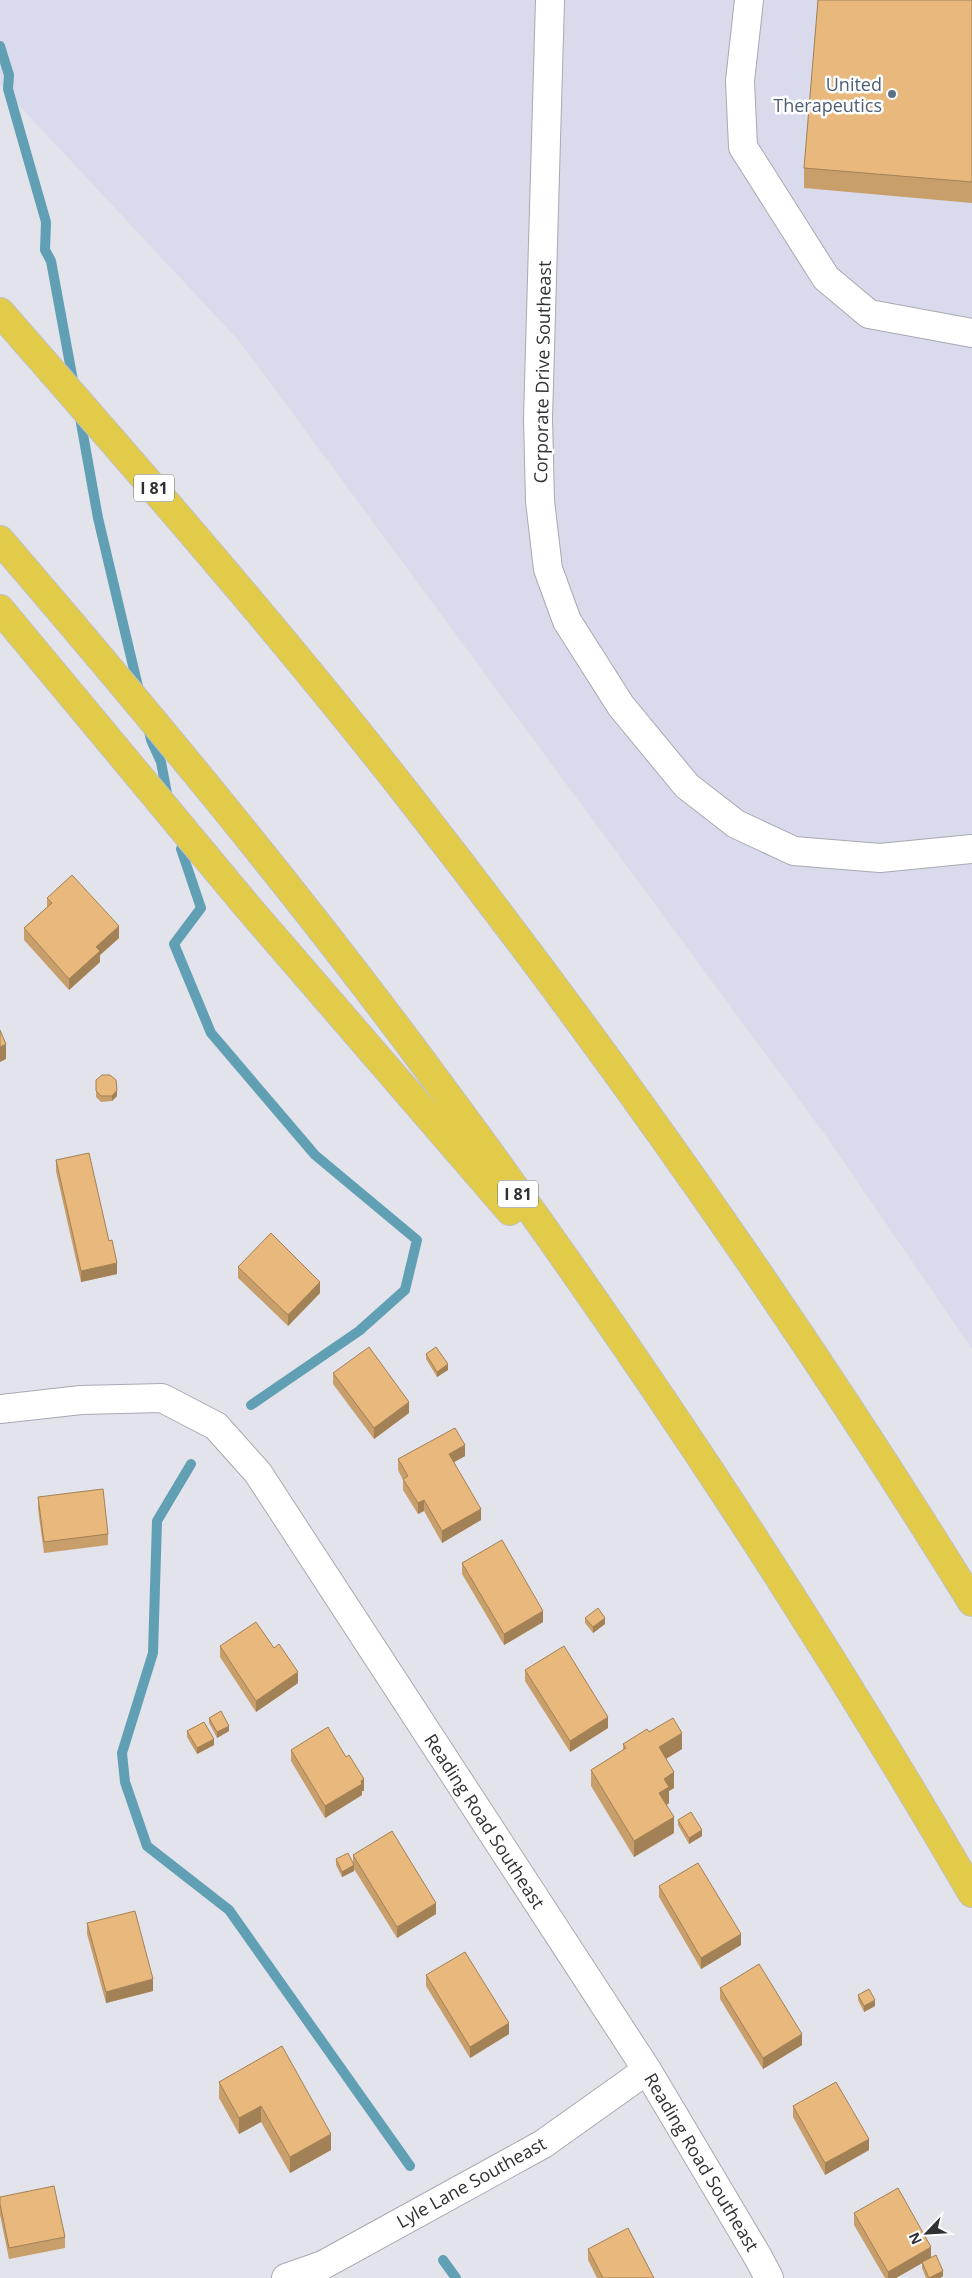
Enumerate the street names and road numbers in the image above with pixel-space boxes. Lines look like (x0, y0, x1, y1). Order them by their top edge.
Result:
street label: Corporate Drive Southeast (528, 260, 556, 484)
road number: I 81 (134, 474, 174, 502)
road number: I 81 (498, 1180, 538, 1208)
street label: Reading Road Southeast (419, 1729, 551, 1913)
street label: Reading Road Southeast (639, 2068, 765, 2256)
street label: Lyle Lane Southeast (392, 2131, 550, 2233)

